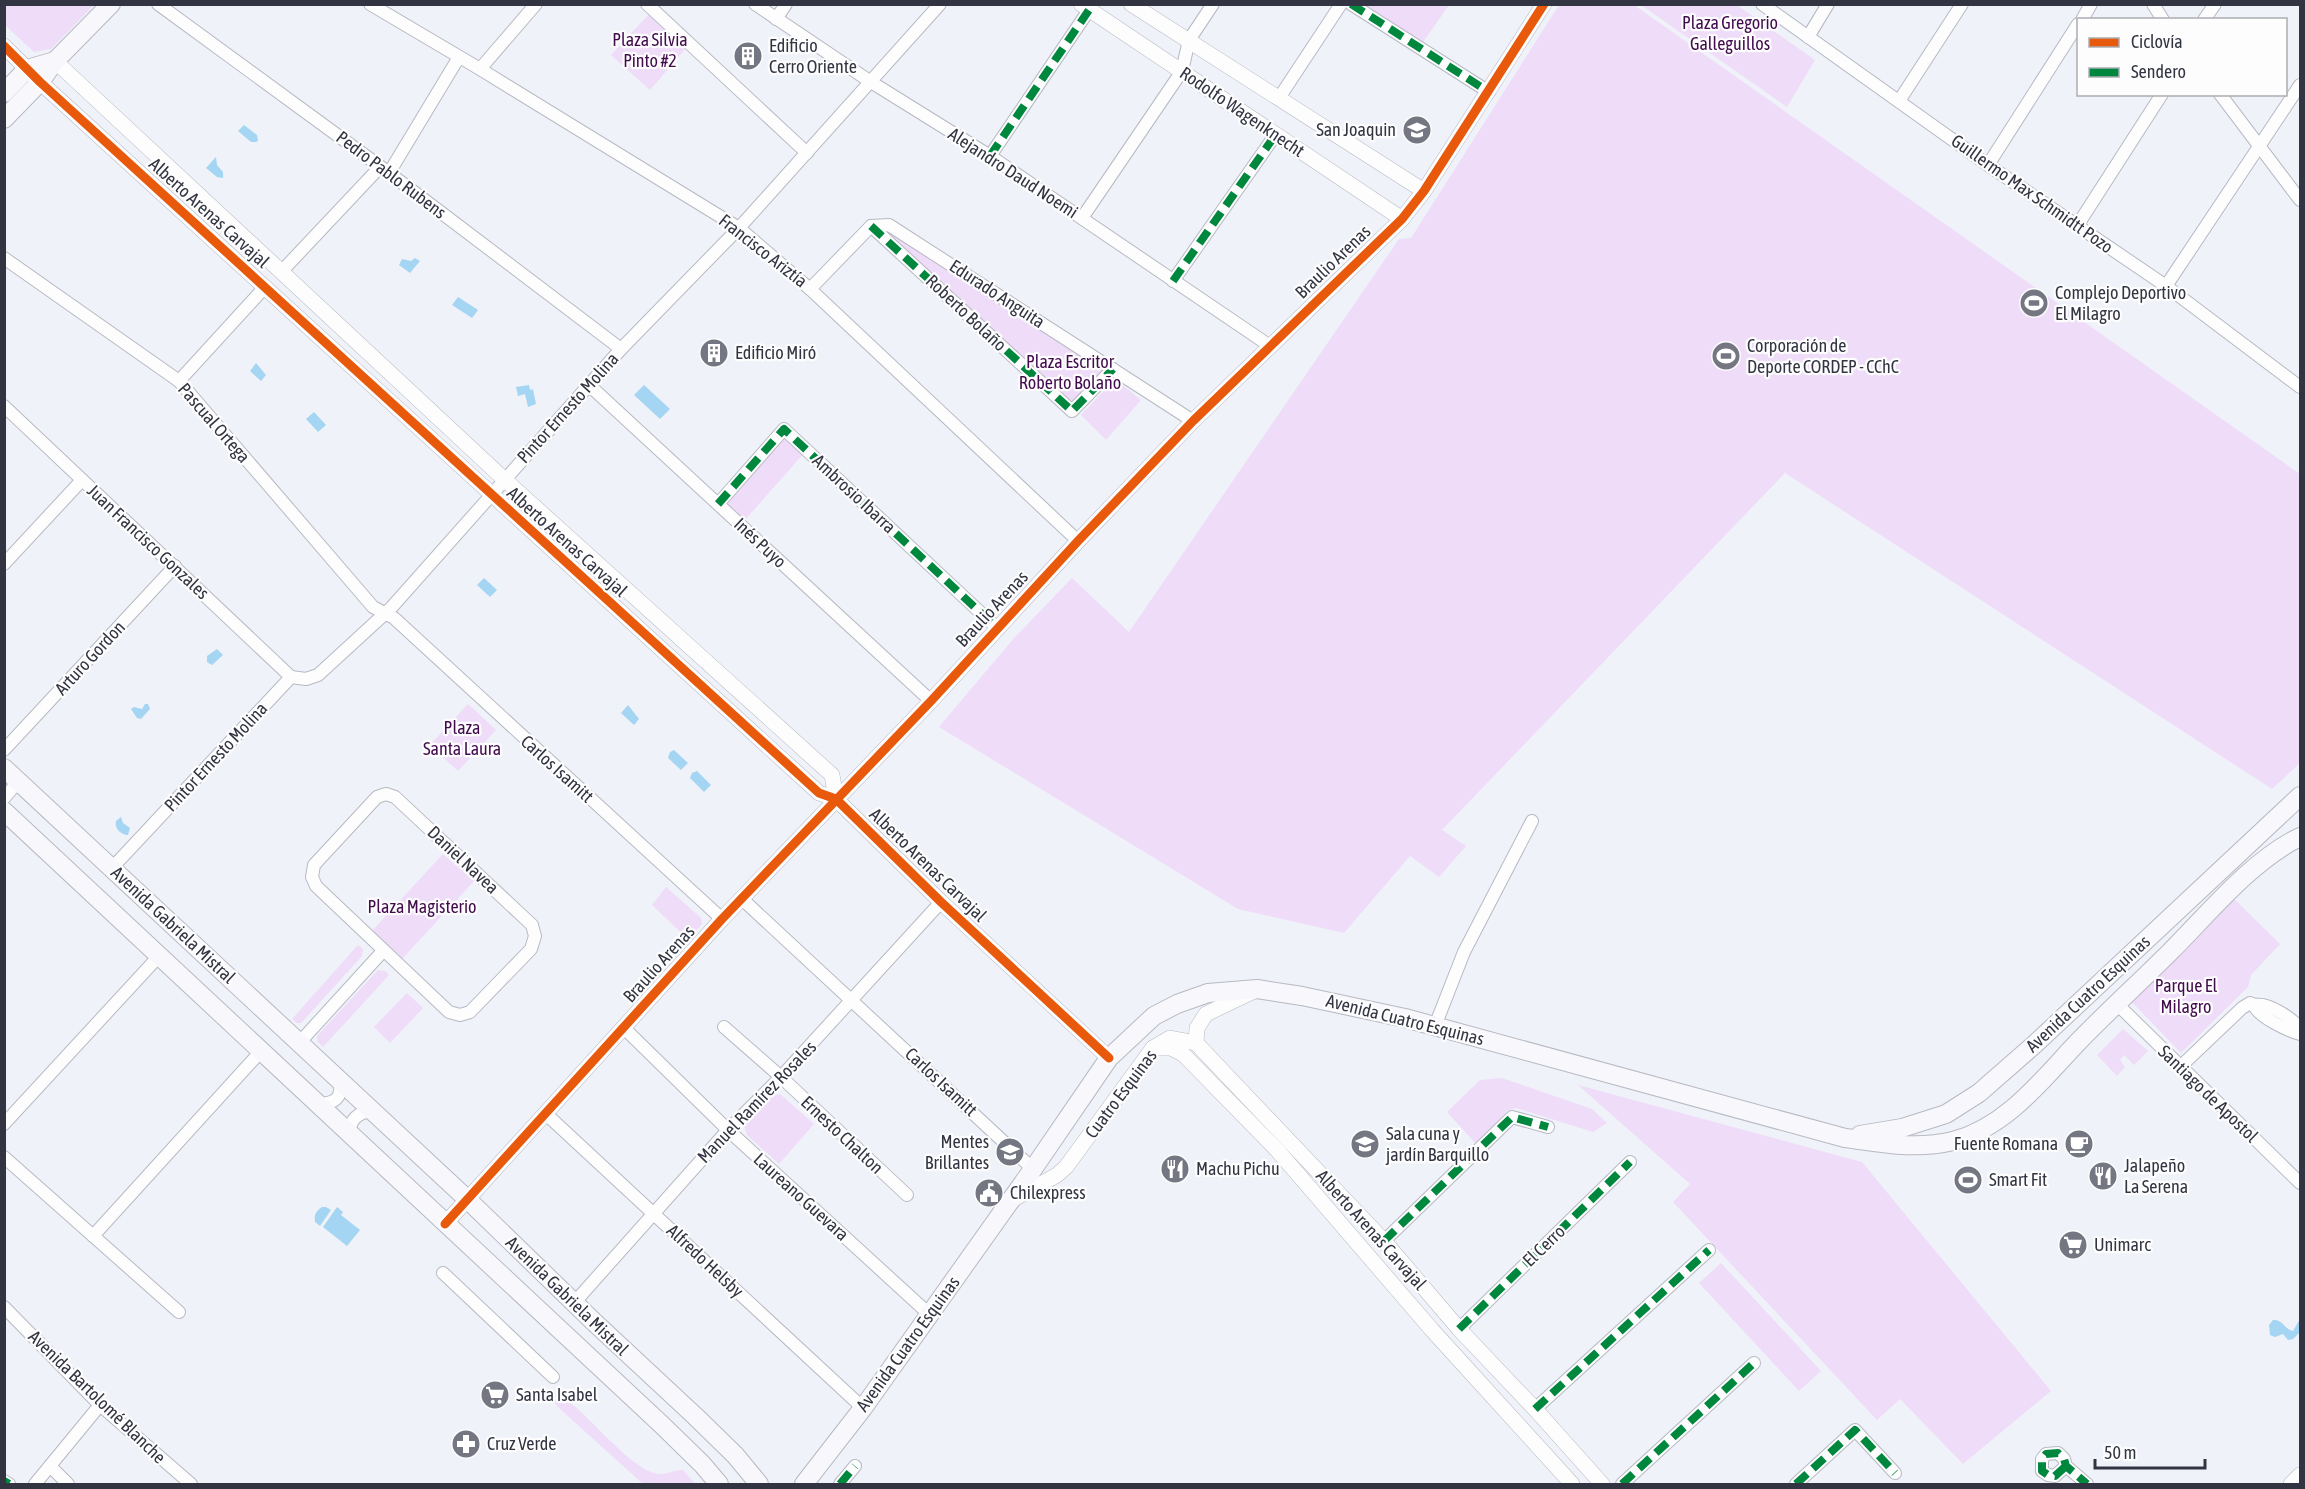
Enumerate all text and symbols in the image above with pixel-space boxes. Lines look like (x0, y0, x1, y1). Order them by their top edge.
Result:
park label: Plaza Gregorio Galleguillos (1682, 12, 1778, 54)
legend (2077, 18, 2287, 96)
park label: Plaza Silvia Pinto #2 (612, 29, 688, 71)
text: Ciclovía (2131, 31, 2183, 52)
place label: Edificio Cerro Oriente (769, 35, 857, 77)
building icon: Edificio Cerro Oriente (732, 40, 764, 72)
text: Sendero (2131, 61, 2186, 82)
street label: Rodolfo Wagenknecht (1176, 62, 1309, 161)
school or university icon: San Joaquin (1401, 114, 1433, 146)
place label: San Joaquin (1316, 119, 1396, 140)
street label: Alejandro Daud Noemi (945, 123, 1082, 222)
street label: Pedro Pablo Rubens (332, 127, 450, 223)
street label: Guillermo Max Schmidtt Pozo (1947, 130, 2117, 257)
street label: Alberto Arenas Carvajal (145, 153, 274, 272)
street label: Francisco Ariztía (715, 210, 812, 292)
street label: Braulio Arenas (1291, 221, 1375, 303)
street label: Edurado Anguita (946, 255, 1049, 332)
street label: Roberto Bolaño (922, 270, 1011, 355)
place label: Complejo Deportivo El Milagro (2055, 282, 2186, 324)
sports icon: Complejo Deportivo El Milagro (2018, 287, 2050, 319)
place label: Corporación de Deporte CORDEP - CChC (1747, 335, 1899, 377)
building icon: Edificio Miró (698, 337, 730, 369)
sports icon: Corporación de Deporte CORDEP - CChC (1710, 340, 1742, 372)
place label: Edificio Miró (735, 342, 816, 363)
street label: Pintor Ernesto Molina (513, 348, 623, 467)
park label: Plaza Escritor Roberto Bolaño (1019, 351, 1121, 393)
street label: Pascual Ortega (174, 379, 255, 467)
street label: Ambrosio Ibarra (809, 450, 900, 537)
street label: Juan Francisco Gonzales (83, 480, 213, 603)
street label: Alberto Arenas Carvajal (503, 482, 632, 601)
street label: Inés Puyo (730, 513, 791, 572)
street label: Braulio Arenas (951, 566, 1032, 651)
street label: Arturo Gordon (50, 616, 129, 699)
street label: Pintor Ernesto Molina (160, 698, 271, 815)
park label: Plaza Santa Laura (423, 717, 501, 759)
street label: Carlos Isamitt (517, 731, 598, 807)
street label: Alberto Arenas Carvajal (866, 804, 991, 926)
street label: Daniel Navea (423, 821, 503, 898)
street label: Avenida Gabriela Mistral (107, 862, 240, 988)
park label: Plaza Magisterio (367, 896, 477, 917)
street label: Braulio Arenas (619, 921, 699, 1006)
street label: Avenida Cuatro Esquinas (2021, 931, 2154, 1057)
park label: Parque El Milagro (2155, 975, 2217, 1017)
street label: Avenida Cuatro Esquinas (1324, 990, 1486, 1049)
street label: Manuel Ramírez Rosales (693, 1036, 820, 1167)
street label: Santiago de Apostol (2154, 1041, 2263, 1147)
street label: Carlos Isamitt (901, 1043, 982, 1120)
street label: Cuatro Esquinas (1080, 1045, 1161, 1142)
street label: Ernesto Chalton (797, 1091, 888, 1178)
place label: Sala cuna y jardín Barquillo (1385, 1123, 1489, 1165)
school or university icon: Sala cuna y jardín Barquillo (1349, 1128, 1381, 1160)
cafe icon: Fuente Romana (2063, 1128, 2095, 1160)
place label: Mentes Brillantes (925, 1131, 989, 1173)
place label: Fuente Romana (1954, 1133, 2058, 1154)
school or university icon: Mentes Brillantes (994, 1136, 1026, 1168)
street label: Laureano Guevara (749, 1148, 853, 1245)
restaurant icon: Machu Pichu (1159, 1153, 1191, 1185)
place label: Jalapeño La Serena (2124, 1155, 2188, 1197)
place label: Machu Pichu (1196, 1158, 1280, 1179)
restaurant icon: Jalapeño La Serena (2087, 1160, 2119, 1192)
sports icon: Smart Fit (1952, 1164, 1984, 1196)
street label: Alberto Arenas Carvajal (1312, 1165, 1431, 1294)
place label: Smart Fit (1989, 1169, 2047, 1190)
public building icon: Chilexpress (973, 1177, 1005, 1209)
place label: Chilexpress (1010, 1182, 1086, 1203)
street label: Alfredo Helsby (663, 1220, 748, 1301)
street label: El Cerro (1518, 1221, 1569, 1271)
supermarket icon: Unimarc (2057, 1229, 2089, 1261)
street label: Avenida Gabriela Mistral (502, 1232, 633, 1360)
place label: Unimarc (2094, 1234, 2151, 1255)
street label: Avenida Cuatro Esquinas (852, 1272, 964, 1415)
street label: Avenida Bartolomé Blanche (24, 1326, 170, 1468)
supermarket icon: Santa Isabel (479, 1379, 511, 1411)
place label: Santa Isabel (516, 1384, 598, 1405)
pharmacy icon: Cruz Verde (450, 1428, 482, 1460)
scale bar (2095, 1432, 2204, 1470)
place label: Cruz Verde (487, 1433, 557, 1454)
text: 50 m (2104, 1442, 2136, 1463)

